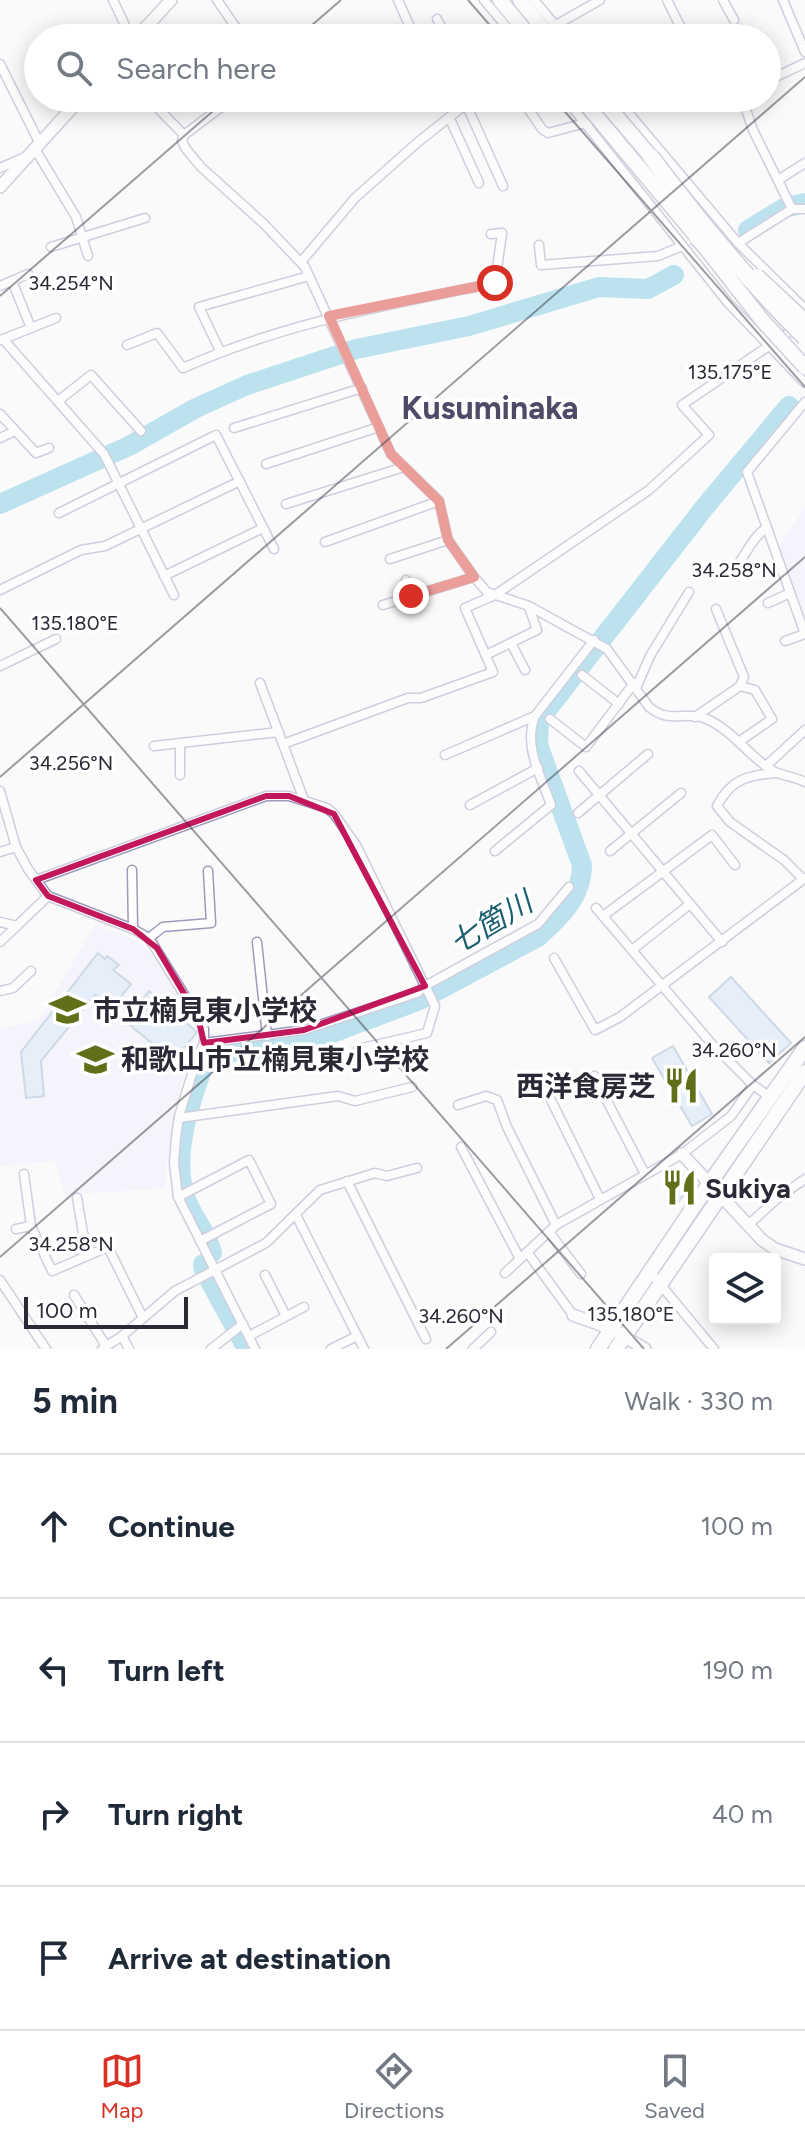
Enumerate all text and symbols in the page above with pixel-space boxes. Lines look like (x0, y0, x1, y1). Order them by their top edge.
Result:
search box (24, 24, 781, 112)
icon: search (52, 46, 96, 90)
text: Search here (116, 50, 276, 87)
route start (477, 265, 513, 301)
text: 34.254°N (28, 271, 114, 295)
text: 135.175°E (688, 360, 772, 384)
district label: Kusuminaka (401, 389, 579, 427)
text: 34.258°N (691, 558, 777, 582)
route end (393, 578, 429, 614)
text: 135.180°E (31, 611, 119, 635)
text: 34.256°N (29, 751, 113, 775)
water label: 七箇川 (443, 882, 541, 962)
school or university icon: 市立楠見東小学校 (48, 991, 86, 1029)
place label: 市立楠見東小学校 (93, 993, 317, 1027)
text: 34.260°N (691, 1038, 777, 1062)
school or university icon: 和歌山市立楠見東小学校 (76, 1040, 114, 1078)
place label: 和歌山市立楠見東小学校 (121, 1042, 429, 1076)
restaurant icon: 西洋食房芝 (663, 1067, 701, 1105)
place label: 西洋食房芝 (516, 1069, 656, 1103)
restaurant icon: Sukiya (660, 1169, 698, 1207)
place label: Sukiya (705, 1171, 791, 1205)
text: 34.258°N (28, 1232, 114, 1256)
map controls (709, 1253, 781, 1325)
button: layers (709, 1253, 781, 1325)
scale bar (24, 1293, 188, 1329)
text: 100 m (36, 1297, 97, 1324)
text: 135.180°E (587, 1302, 675, 1326)
text: 34.260°N (418, 1304, 504, 1328)
text: 5 min (32, 1381, 118, 1422)
text: Walk · 330 m (625, 1385, 773, 1417)
icon: ahead (32, 1504, 76, 1548)
text: Continue (108, 1508, 235, 1545)
text: 100 m (700, 1510, 773, 1542)
icon: left (32, 1648, 76, 1692)
text: Turn left (108, 1652, 225, 1689)
text: 190 m (702, 1654, 773, 1686)
icon: right (32, 1792, 76, 1836)
text: Turn right (108, 1796, 243, 1833)
text: 40 m (712, 1798, 773, 1830)
icon: arrive (32, 1936, 76, 1980)
text: Arrive at destination (108, 1940, 391, 1977)
tab: Map (100, 2049, 144, 2124)
tab: Directions (344, 2049, 444, 2124)
tab: Saved (644, 2049, 705, 2124)

